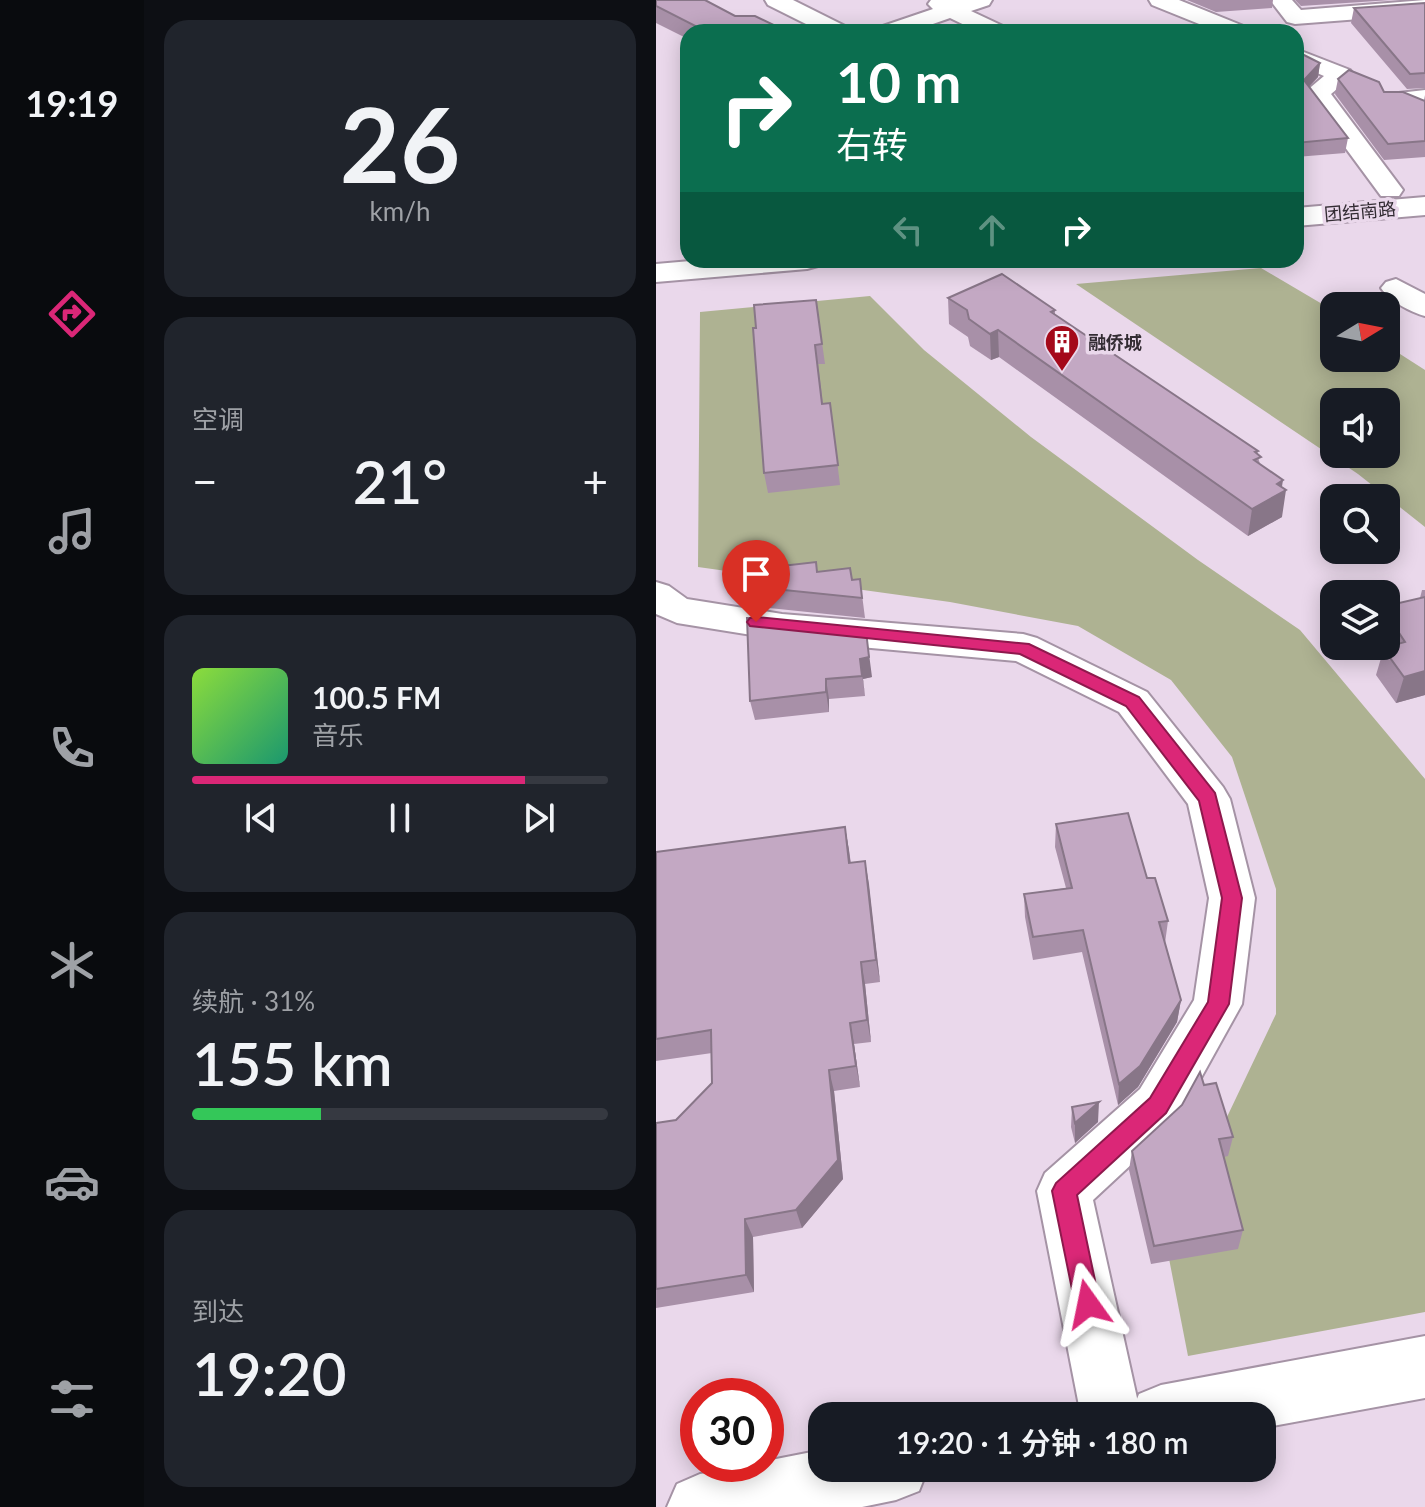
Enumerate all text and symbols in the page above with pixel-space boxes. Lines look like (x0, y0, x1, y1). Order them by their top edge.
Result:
text: 10 m (836, 48, 961, 115)
icon: right (704, 56, 808, 160)
text: 26 (340, 80, 460, 205)
text: 19:19 (26, 81, 118, 125)
text: 右转 (836, 122, 908, 166)
text: km/h (370, 195, 430, 227)
street label: 团结南路 (1323, 197, 1397, 225)
icon: left (886, 208, 930, 252)
icon: ahead (970, 208, 1014, 252)
icon: right (1054, 208, 1098, 252)
icon: directions (44, 286, 100, 342)
north arrow (1320, 292, 1400, 372)
map controls (1320, 292, 1400, 660)
building icon: 融侨城 (1043, 323, 1081, 373)
place label: 融侨城 (1088, 331, 1142, 353)
button: sound (1320, 388, 1400, 468)
text: 空调 (192, 403, 244, 435)
text: 21° (353, 445, 447, 517)
text: − (192, 455, 218, 507)
text: + (582, 455, 608, 507)
button: search (1320, 484, 1400, 564)
icon: music (44, 503, 100, 559)
pin (722, 540, 790, 622)
icon: arrive (734, 552, 778, 596)
button: layers (1320, 580, 1400, 660)
text: 100.5 FM (312, 679, 441, 715)
text: 音乐 (312, 719, 364, 751)
icon: phone (44, 720, 100, 776)
icon: previous (239, 796, 283, 840)
icon: pause (378, 796, 422, 840)
icon: next (517, 796, 561, 840)
icon: climate (44, 937, 100, 993)
text: 续航 · 31% (192, 985, 315, 1017)
text: 155 km (192, 1027, 393, 1099)
icon: car (44, 1154, 100, 1210)
position arrow (1046, 1262, 1130, 1346)
text: 到达 (192, 1295, 244, 1327)
text: 19:20 (192, 1337, 346, 1409)
icon: filters (44, 1371, 100, 1427)
speed limit sign: 30 (680, 1378, 784, 1482)
text: 19:20 · 1 分钟 · 180 m (896, 1424, 1188, 1460)

